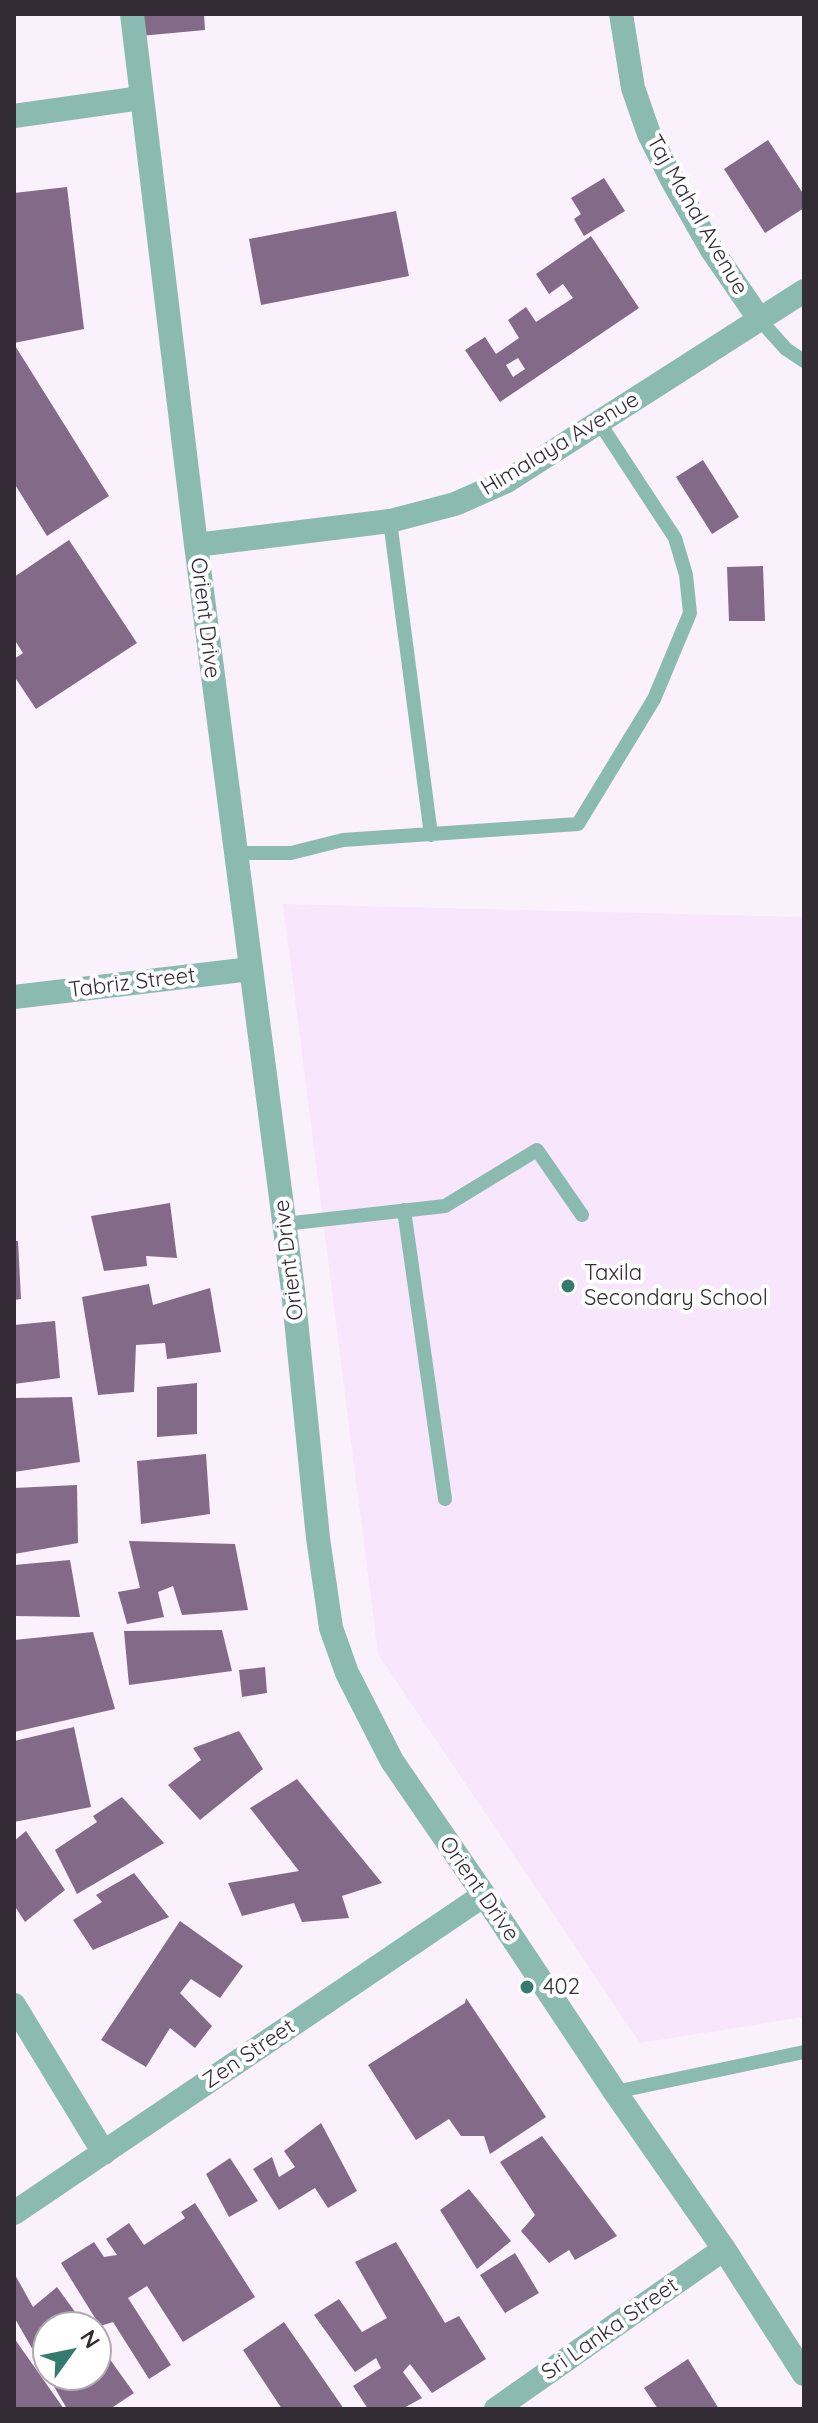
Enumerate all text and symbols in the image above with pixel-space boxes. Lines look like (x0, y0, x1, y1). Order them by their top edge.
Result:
street label: Taj Mahal Avenue (641, 130, 753, 300)
street label: Himalaya Avenue (476, 386, 644, 502)
street label: Orient Drive (184, 556, 226, 680)
street label: Tabriz Street (67, 962, 197, 1004)
street label: Orient Drive (268, 1198, 310, 1322)
place label: Taxila Secondary School (584, 1260, 768, 1312)
marker: Taxila Secondary School (559, 1277, 577, 1295)
street label: Orient Drive (433, 1832, 525, 1946)
place label: 402 (543, 1974, 580, 2000)
marker: 402 (518, 1978, 536, 1996)
street label: Zen Street (198, 2014, 300, 2094)
street label: Sri Lanka Street (537, 2272, 683, 2386)
north arrow (32, 2311, 112, 2391)
text: N (74, 2325, 107, 2353)

